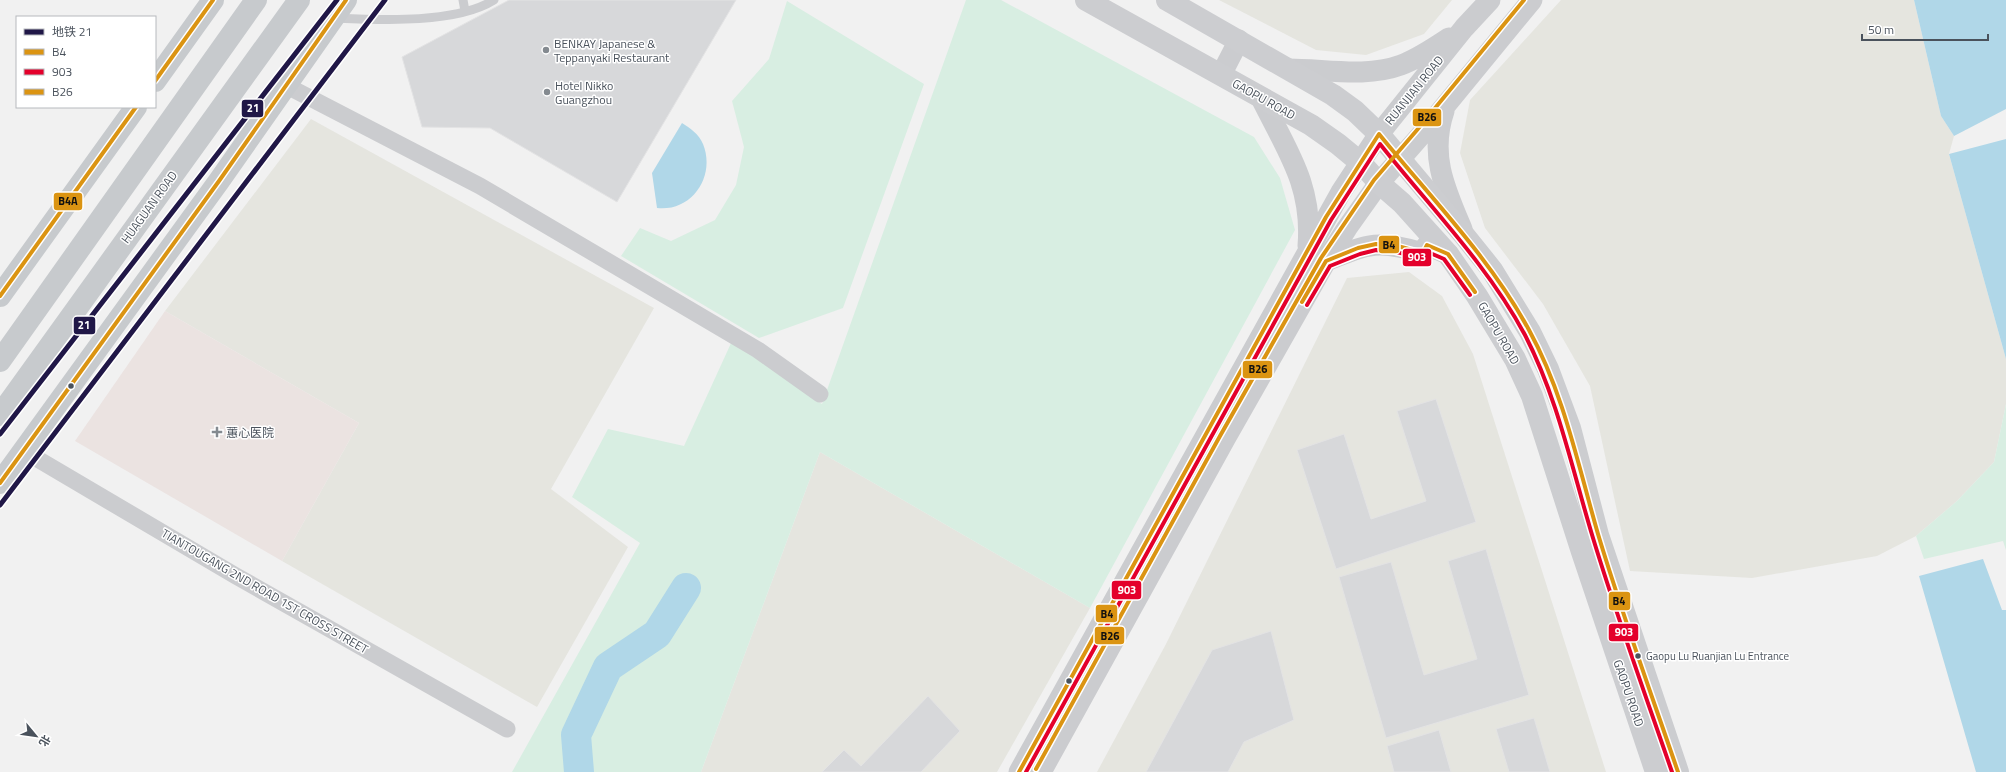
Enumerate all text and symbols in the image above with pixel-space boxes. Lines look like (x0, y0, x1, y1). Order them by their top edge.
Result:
legend (16, 16, 156, 108)
scale bar (1862, 16, 1988, 42)
text: 50 m (1868, 20, 1894, 39)
text: 地铁 21 (52, 22, 92, 41)
place label: BENKAY Japanese & Teppanyaki Restaurant (554, 34, 670, 67)
text: B4 (52, 42, 66, 61)
marker: BENKAY Japanese & Teppanyaki Restaurant (541, 45, 551, 55)
street label: RUANJIAN ROAD (1380, 51, 1448, 129)
text: 903 (52, 62, 72, 81)
street label: GAOPU ROAD (1229, 74, 1299, 124)
place label: Hotel Nikko Guangzhou (555, 76, 613, 109)
text: B26 (52, 82, 73, 101)
marker: Hotel Nikko Guangzhou (542, 87, 552, 97)
line badge: 21 (241, 99, 264, 118)
text: 21 (247, 100, 259, 116)
line badge: B26 (1412, 108, 1442, 127)
text: B26 (1417, 109, 1437, 125)
street label: HUAGUAN ROAD (116, 167, 182, 247)
line badge: B4A (53, 192, 83, 211)
text: B4A (58, 193, 78, 209)
line badge: B4 (1378, 235, 1400, 254)
text: B4 (1383, 237, 1395, 253)
line badge: 903 (1402, 248, 1432, 267)
text: 903 (1408, 249, 1426, 265)
street label: GAOPU ROAD (1473, 298, 1525, 368)
line badge: 21 (73, 316, 96, 335)
text: 21 (78, 317, 90, 333)
line badge: B26 (1242, 360, 1273, 379)
text: B26 (1248, 361, 1268, 377)
unlabelled marker (66, 381, 76, 391)
place label: 蕙心医院 (226, 423, 274, 442)
marker: 蕙心医院 (211, 426, 223, 438)
street label: TIANTOUGANG 2ND ROAD 1ST CROSS STREET (158, 524, 373, 659)
line badge: 903 (1111, 580, 1142, 600)
text: 903 (1118, 582, 1136, 598)
line badge: B4 (1608, 591, 1631, 611)
text: B4 (1613, 593, 1625, 609)
line badge: B4 (1095, 604, 1118, 623)
text: B4 (1101, 606, 1113, 622)
line badge: 903 (1608, 623, 1639, 642)
text: 903 (1615, 624, 1633, 640)
line badge: B26 (1094, 626, 1125, 645)
text: B26 (1100, 628, 1120, 644)
place label: Gaopu Lu Ruanjian Lu Entrance (1646, 648, 1790, 664)
marker: Gaopu Lu Ruanjian Lu Entrance (1633, 651, 1643, 661)
street label: GAOPU ROAD (1609, 657, 1649, 729)
unlabelled marker (1064, 676, 1074, 686)
north arrow (16, 716, 56, 756)
text: 北 (35, 732, 54, 750)

